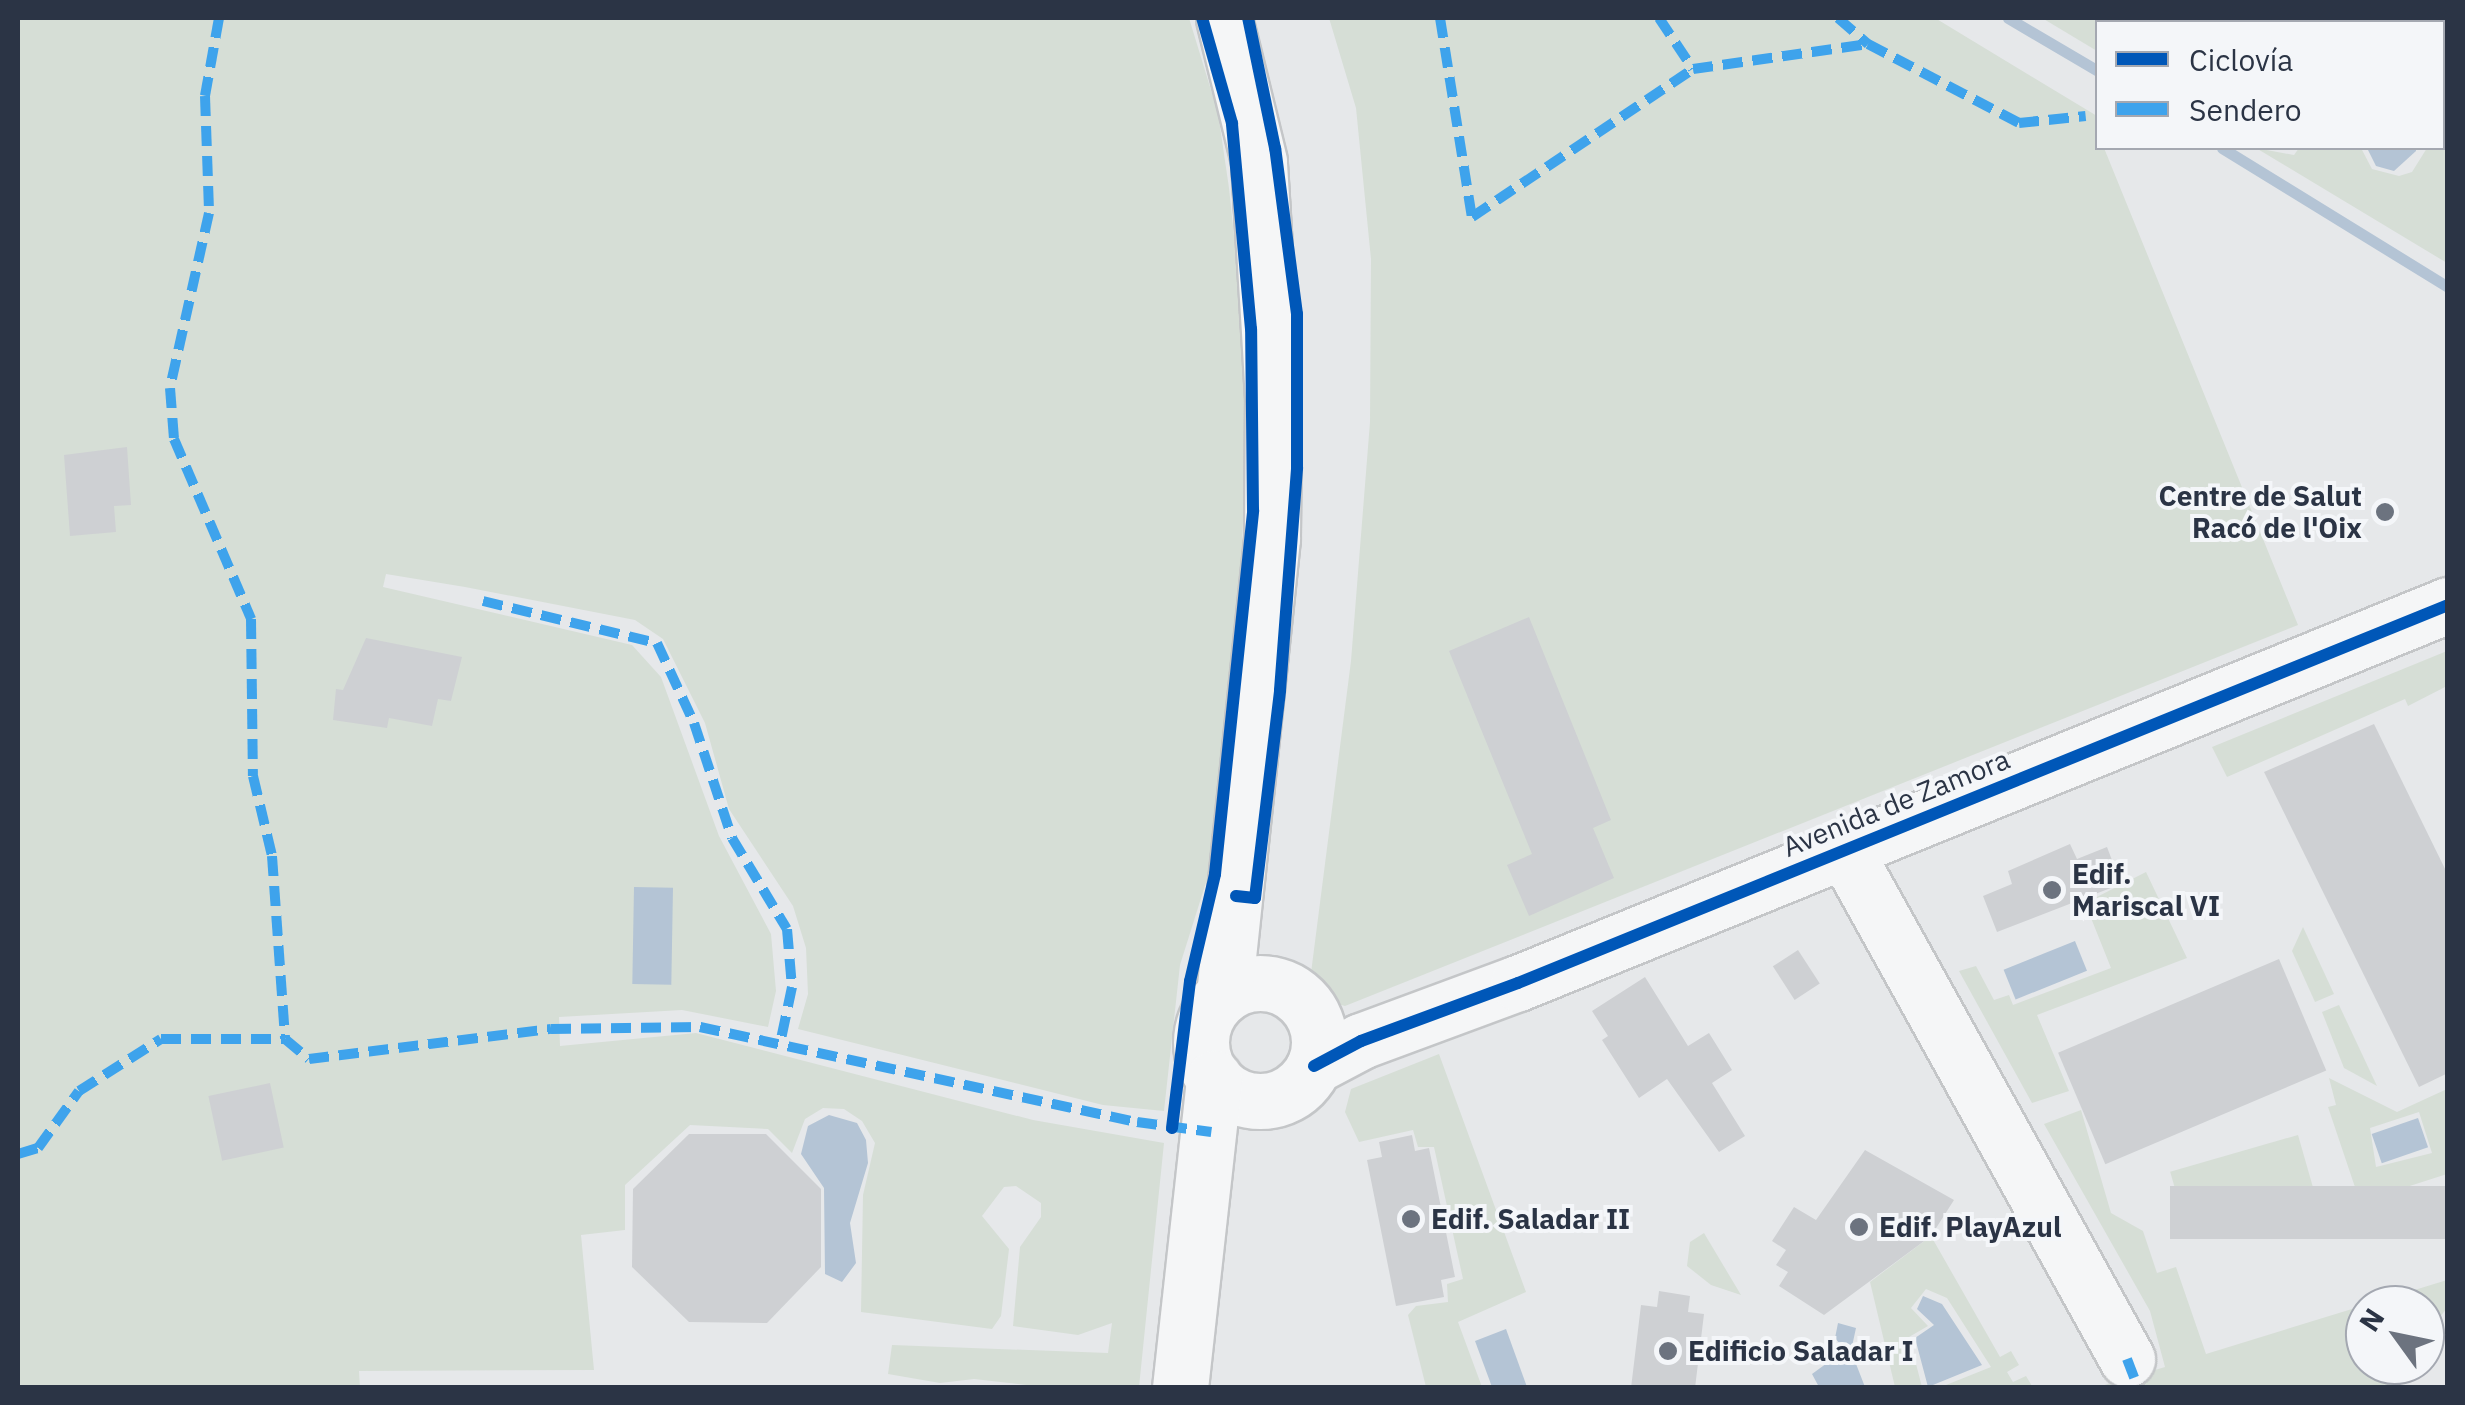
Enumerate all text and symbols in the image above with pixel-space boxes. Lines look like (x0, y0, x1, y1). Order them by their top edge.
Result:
legend (2095, 20, 2445, 150)
text: Ciclovía (2189, 40, 2293, 79)
text: Sendero (2189, 90, 2301, 129)
place label: Centre de Salut Racó de l'Oix (2158, 479, 2362, 545)
marker: Centre de Salut Racó de l'Oix (2372, 499, 2398, 525)
street label: Avenida de Zamora (1778, 742, 2014, 864)
place label: Edif. Mariscal VI (2072, 857, 2220, 923)
marker: Edif. Mariscal VI (2041, 879, 2063, 901)
place label: Edif. Saladar II (1431, 1202, 1630, 1236)
marker: Edif. Saladar II (1400, 1208, 1422, 1230)
place label: Edif. PlayAzul (1879, 1210, 2062, 1244)
marker: Edif. PlayAzul (1848, 1216, 1870, 1238)
north arrow (2345, 1285, 2445, 1385)
text: N (2350, 1301, 2392, 1338)
place label: Edificio Saladar I (1688, 1334, 1914, 1368)
marker: Edificio Saladar I (1657, 1340, 1679, 1362)

